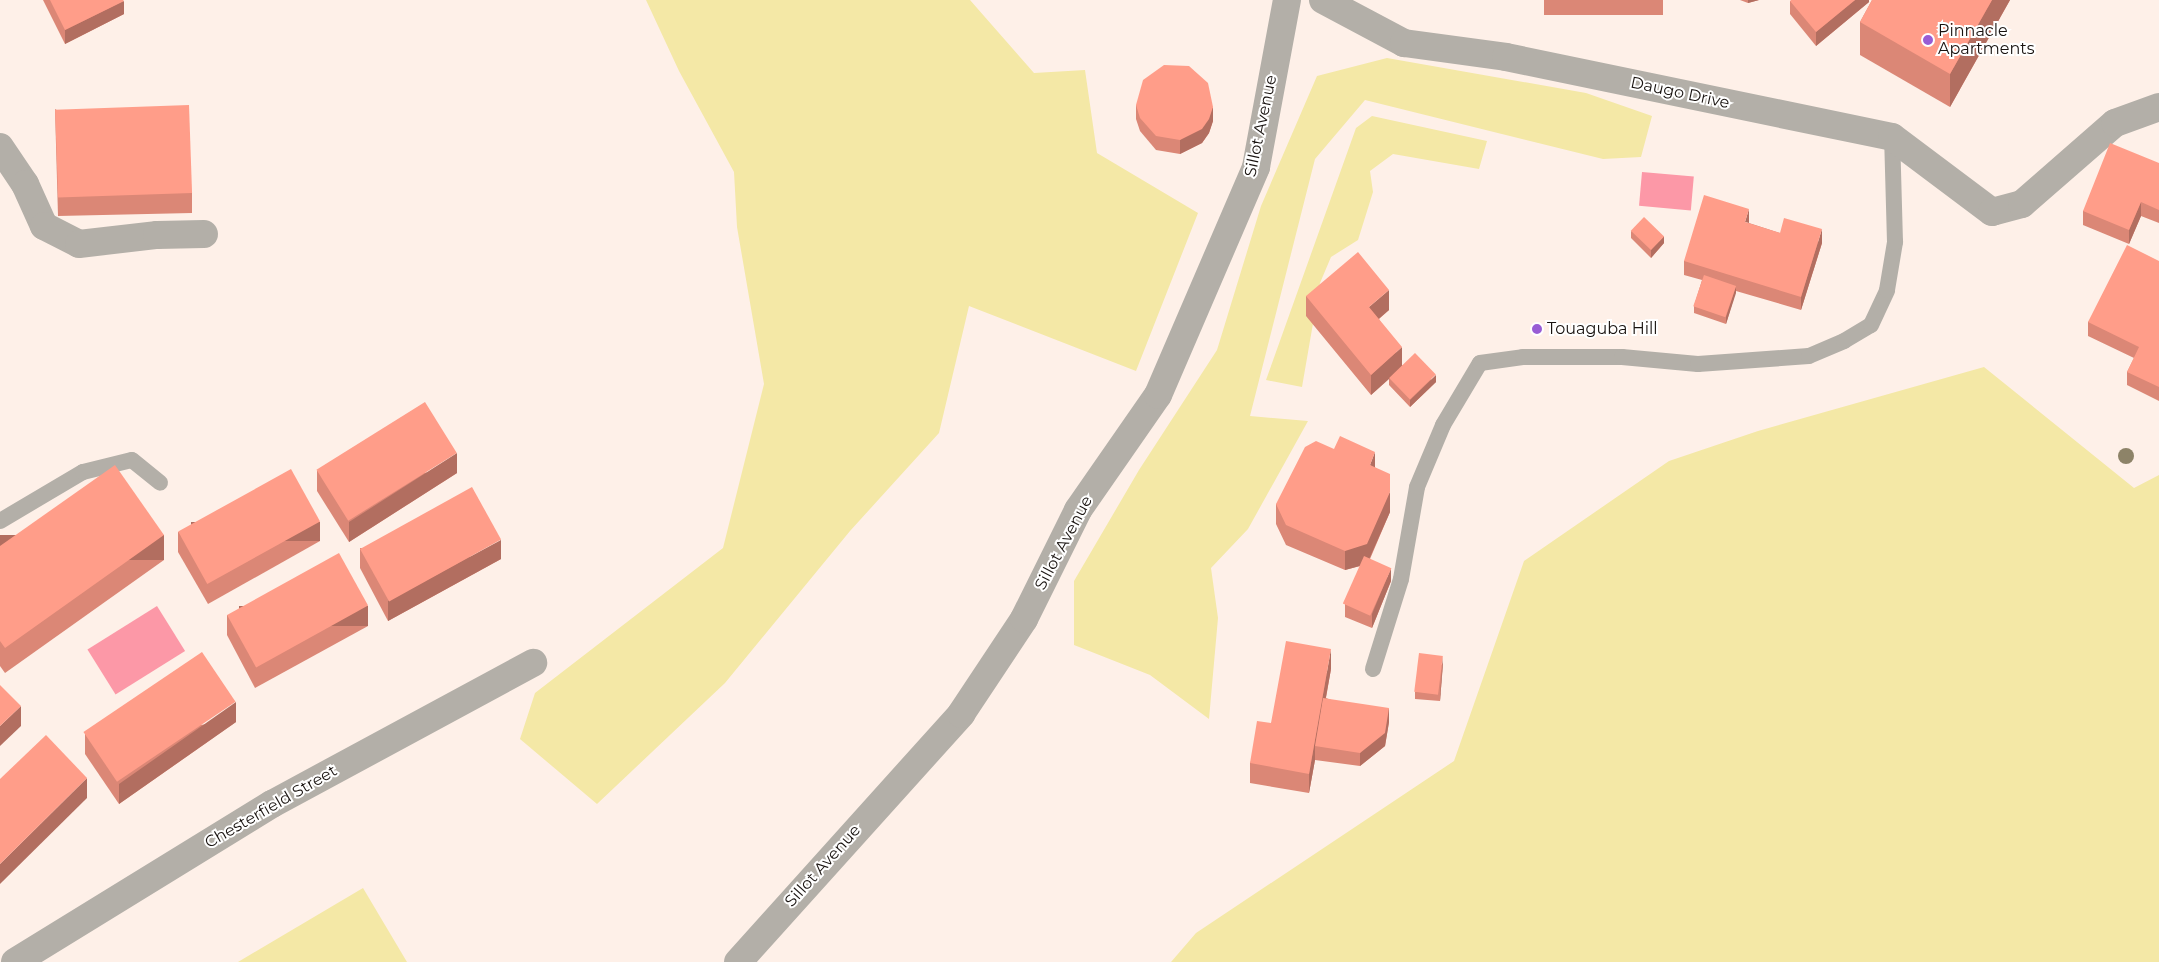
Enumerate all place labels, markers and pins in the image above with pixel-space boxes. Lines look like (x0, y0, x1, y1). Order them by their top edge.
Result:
place label: Pinnacle Apartments (1938, 21, 2035, 59)
marker: Pinnacle Apartments (1922, 34, 1934, 46)
place label: Touaguba Hill (1547, 319, 1658, 339)
marker: Touaguba Hill (1531, 323, 1543, 335)

